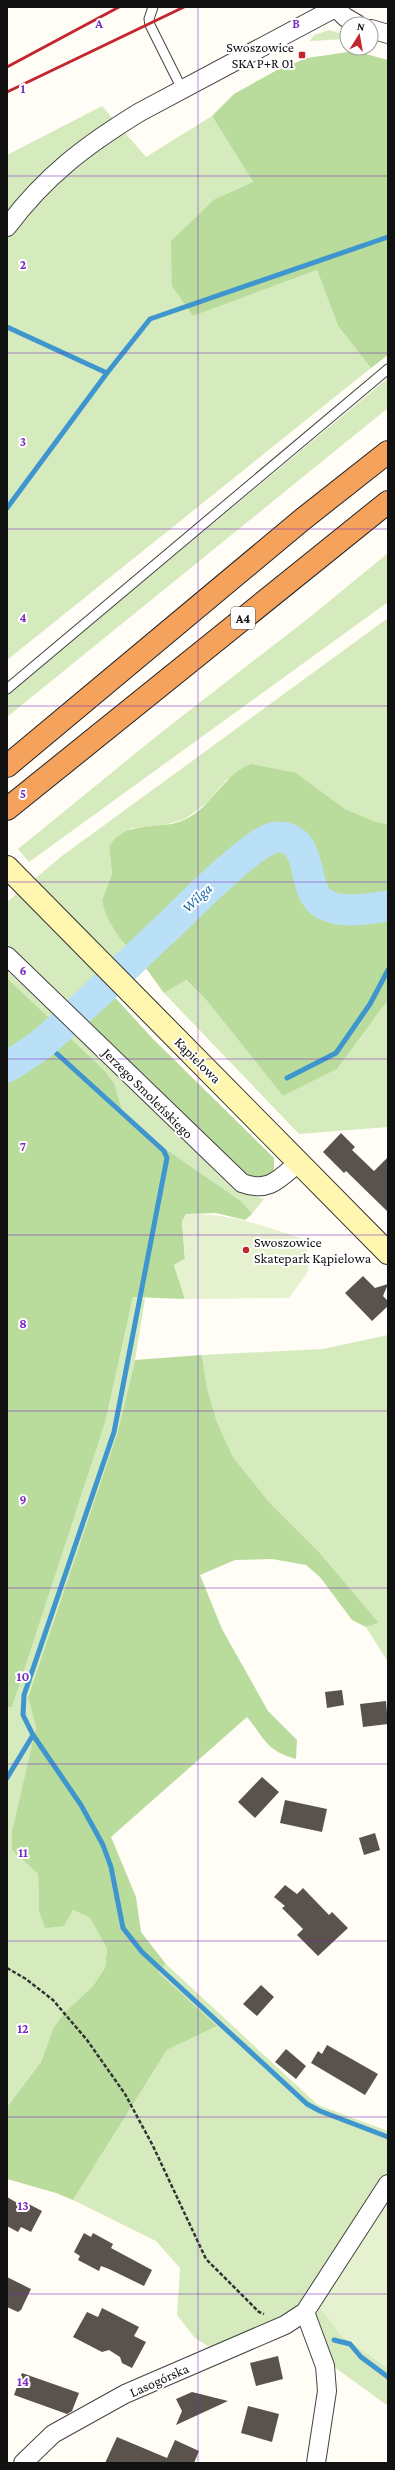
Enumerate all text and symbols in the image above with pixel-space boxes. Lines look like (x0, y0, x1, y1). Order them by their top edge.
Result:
text: A (94, 16, 103, 31)
text: B (292, 16, 300, 31)
north arrow (339, 16, 379, 56)
text: N (356, 20, 366, 33)
place label: Swoszowice SKA P+R 01 (226, 39, 294, 71)
marker: Swoszowice SKA P+R 01 (297, 50, 307, 60)
text: 1 (21, 81, 26, 96)
text: 2 (20, 257, 27, 272)
text: 3 (20, 434, 26, 449)
road number: A4 (231, 607, 255, 629)
text: 4 (19, 610, 27, 625)
text: 5 (20, 786, 26, 801)
water label: Wilga (179, 880, 216, 916)
text: 6 (19, 963, 27, 978)
street label: Kąpielowa (172, 1034, 225, 1087)
street label: Jerzego Smoleńskiego (98, 1043, 197, 1142)
text: 7 (20, 1139, 26, 1154)
place label: Swoszowice Skatepark Kąpielowa (254, 1234, 372, 1266)
marker: Swoszowice Skatepark Kąpielowa (241, 1245, 251, 1255)
text: 8 (19, 1316, 27, 1331)
text: 9 (19, 1492, 27, 1507)
text: 10 (17, 1669, 29, 1684)
text: 11 (18, 1845, 28, 1860)
text: 12 (17, 2021, 29, 2036)
text: 13 (17, 2198, 29, 2213)
street label: Lasogórska (127, 2360, 192, 2400)
text: 14 (17, 2374, 29, 2389)

